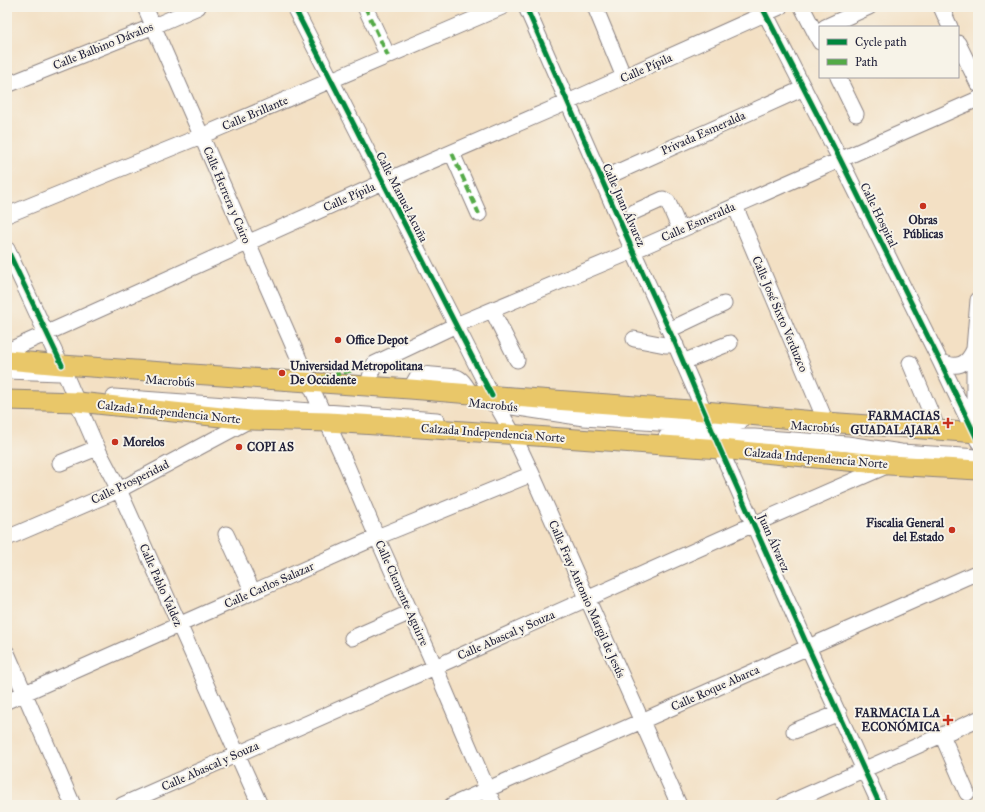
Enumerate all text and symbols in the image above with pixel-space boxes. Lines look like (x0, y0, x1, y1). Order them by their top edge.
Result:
street label: Calle Balbino Dávalos (51, 20, 155, 72)
legend (819, 26, 959, 78)
text: Cycle path (855, 35, 907, 49)
street label: Calle Pípila (618, 50, 675, 86)
text: Path (855, 55, 878, 69)
street label: Calle Brillante (220, 93, 290, 133)
street label: Privada Esmeralda (659, 108, 748, 158)
street label: Calle Herrera y Cairo (200, 144, 254, 246)
street label: Calle Manuel Acuña (373, 150, 431, 245)
street label: Calle Juan Álvarez (599, 161, 650, 249)
street label: Calle Pípila (321, 179, 378, 215)
street label: Calle Hospital (857, 181, 901, 250)
street label: Calle Esmeralda (659, 199, 738, 244)
marker: Obras Públicas (918, 201, 928, 211)
place label: Obras Públicas (903, 213, 944, 241)
street label: Calle José Sixto Verduzco (748, 254, 811, 374)
place label: Office Depot (346, 333, 409, 348)
marker: Office Depot (333, 335, 343, 345)
place label: Universidad Metropolitana De Occidente (290, 359, 424, 387)
marker: Universidad Metropolitana De Occidente (277, 368, 287, 378)
street label: Macrobús (145, 372, 195, 390)
street label: Macrobús (468, 395, 518, 415)
street label: Calzada Independencia Norte (97, 397, 241, 427)
place label: FARMACIAS GUADALAJARA (850, 409, 941, 438)
street label: Macrobús (790, 418, 840, 436)
marker: FARMACIAS GUADALAJARA (943, 418, 953, 428)
street label: Calzada Independencia Norte (421, 421, 565, 445)
place label: Morelos (123, 435, 165, 449)
marker: Morelos (110, 437, 120, 447)
place label: COPI AS (247, 440, 294, 454)
marker: COPI AS (234, 442, 244, 452)
street label: Calzada Independencia Norte (744, 445, 888, 471)
street label: Calle Prosperidad (89, 457, 171, 507)
street label: Juan Álvarez (753, 510, 794, 575)
place label: Fiscalia General del Estado (866, 516, 945, 544)
street label: Calle Fray Antonio Margil de Jesús (545, 518, 628, 680)
marker: Fiscalia General del Estado (947, 525, 957, 535)
street label: Calle Clemente Aguirre (371, 538, 432, 649)
street label: Calle Pablo Valdez (137, 542, 186, 629)
street label: Calle Carlos Salazar (222, 559, 316, 611)
street label: Calle Abascal y Souza (455, 607, 558, 663)
street label: Calle Roque Abarca (669, 662, 763, 715)
place label: FARMACIA LA ECONÓMICA (855, 706, 941, 734)
marker: FARMACIA LA ECONÓMICA (943, 715, 953, 725)
street label: Calle Abascal y Souza (159, 738, 262, 794)

